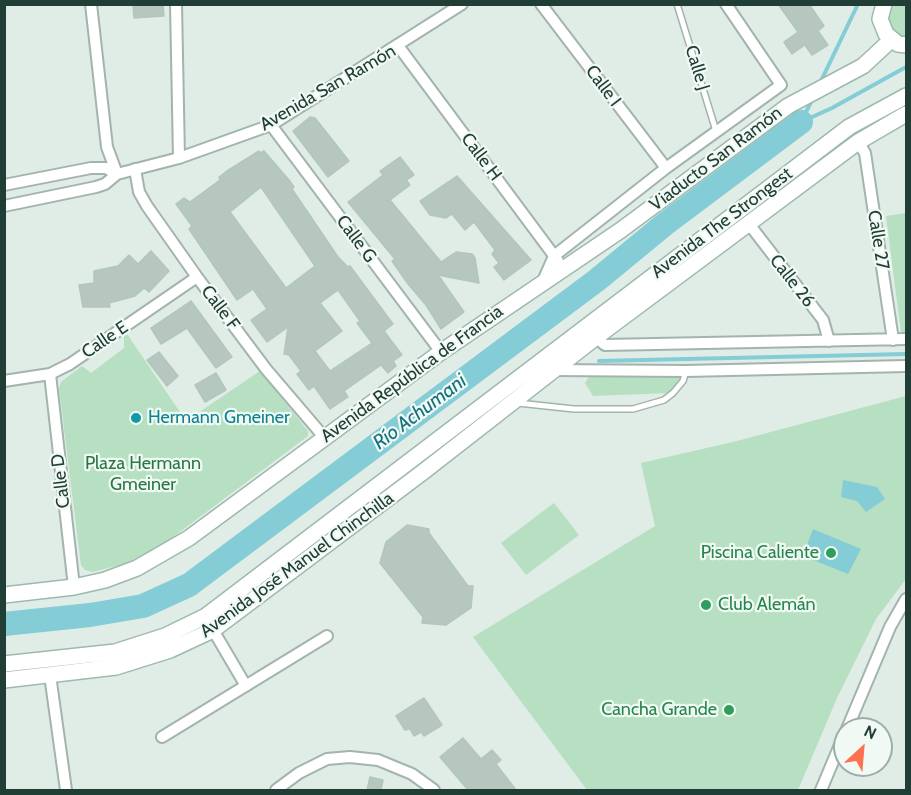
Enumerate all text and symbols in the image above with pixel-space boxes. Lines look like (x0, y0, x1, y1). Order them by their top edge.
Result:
street label: Avenida San Ramón (256, 40, 400, 136)
street label: Calle J (680, 43, 714, 93)
street label: Calle I (581, 61, 625, 111)
street label: Viaducto San Ramón (646, 102, 786, 216)
street label: Calle H (456, 129, 506, 185)
street label: Avenida The Strongest (647, 163, 797, 283)
street label: Calle 27 (863, 209, 893, 271)
street label: Calle G (331, 211, 381, 267)
street label: Calle 26 (765, 250, 819, 312)
street label: Calle F (196, 281, 244, 335)
street label: Avenida República de Francia (317, 301, 507, 447)
street label: Calle E (78, 317, 132, 363)
water label: Río Achumani (369, 369, 471, 455)
place label: Hermann Gmeiner (148, 407, 290, 429)
marker: Hermann Gmeiner (129, 411, 143, 425)
street label: Calle D (47, 453, 75, 509)
park label: Plaza Hermann Gmeiner (85, 453, 201, 496)
street label: Avenida José Manuel Chinchilla (196, 488, 398, 642)
place label: Piscina Caliente (701, 542, 819, 564)
marker: Piscina Caliente (824, 546, 838, 560)
place label: Club Alemán (718, 594, 816, 616)
marker: Club Alemán (699, 598, 713, 612)
place label: Cancha Grande (601, 699, 717, 721)
marker: Cancha Grande (722, 703, 736, 717)
north arrow (833, 717, 893, 777)
text: N (861, 721, 879, 743)

